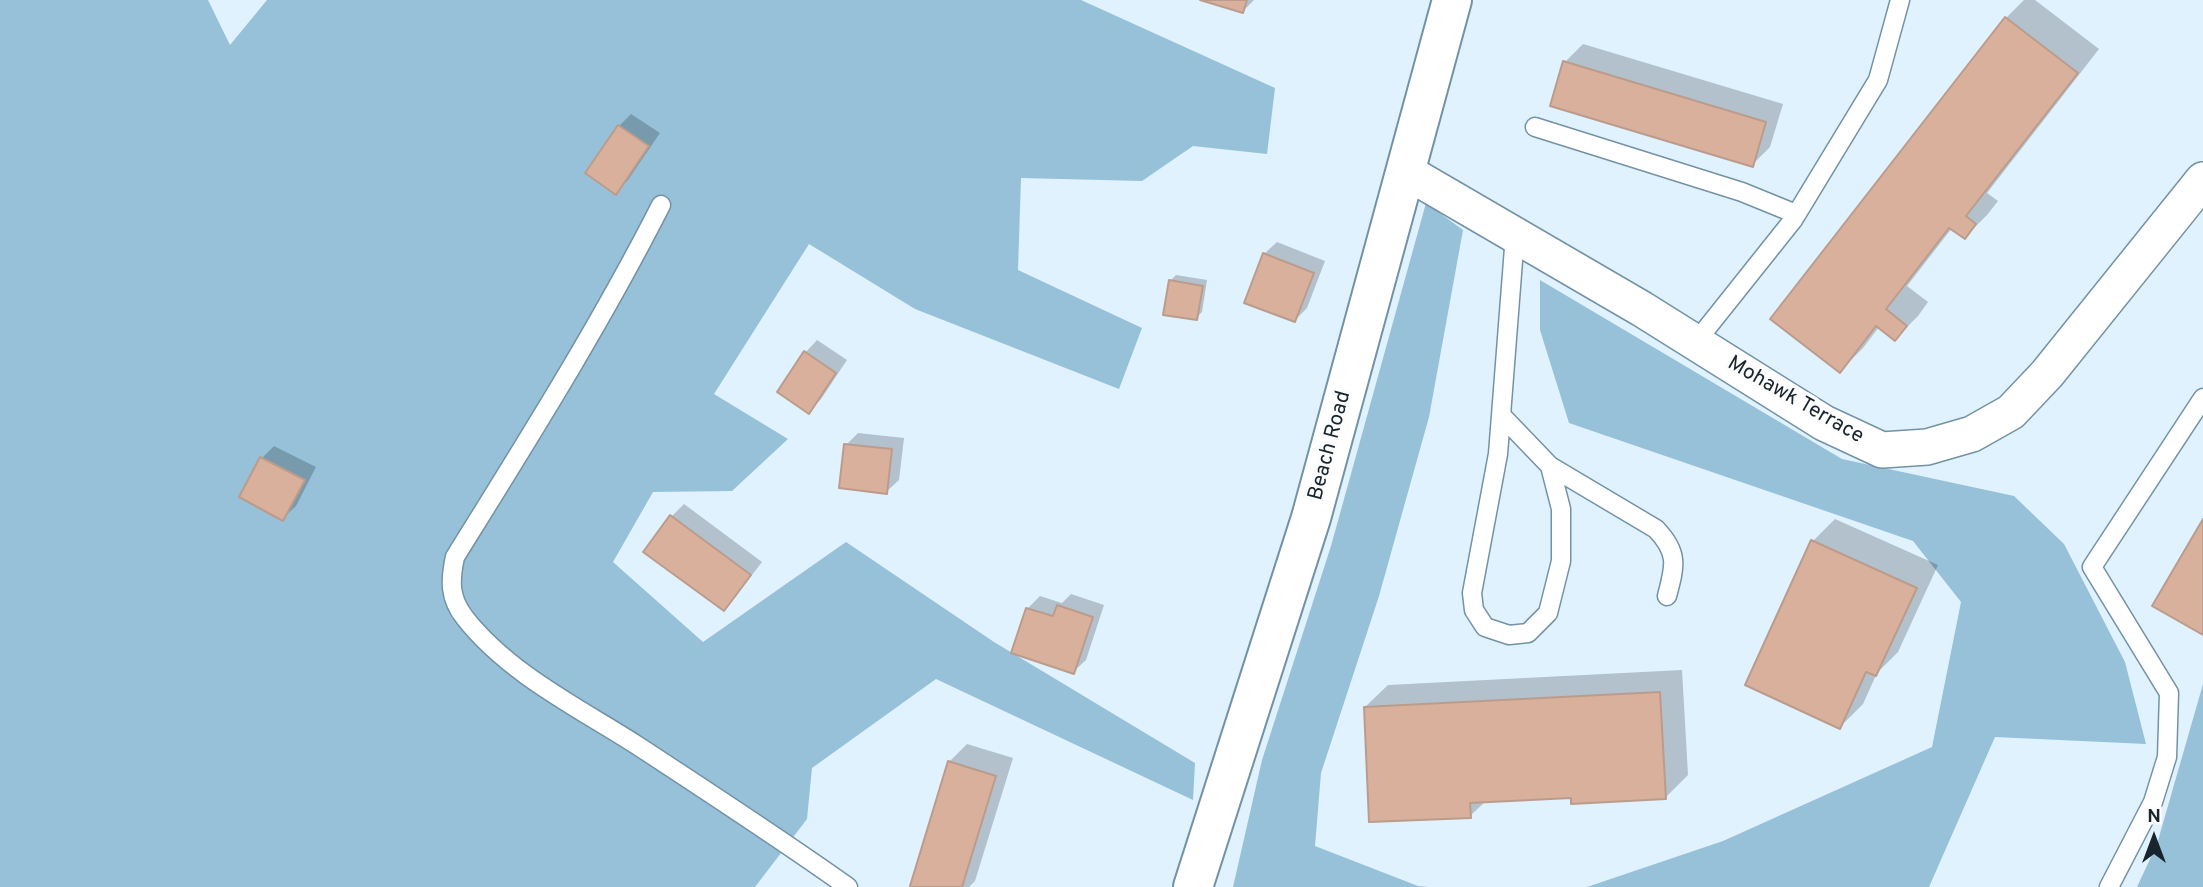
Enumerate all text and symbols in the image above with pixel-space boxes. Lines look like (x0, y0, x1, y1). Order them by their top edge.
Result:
street label: Mohawk Terrace (1722, 352, 1868, 450)
street label: Beach Road (1304, 388, 1358, 504)
north arrow (2119, 803, 2189, 873)
text: N (2147, 805, 2161, 829)

